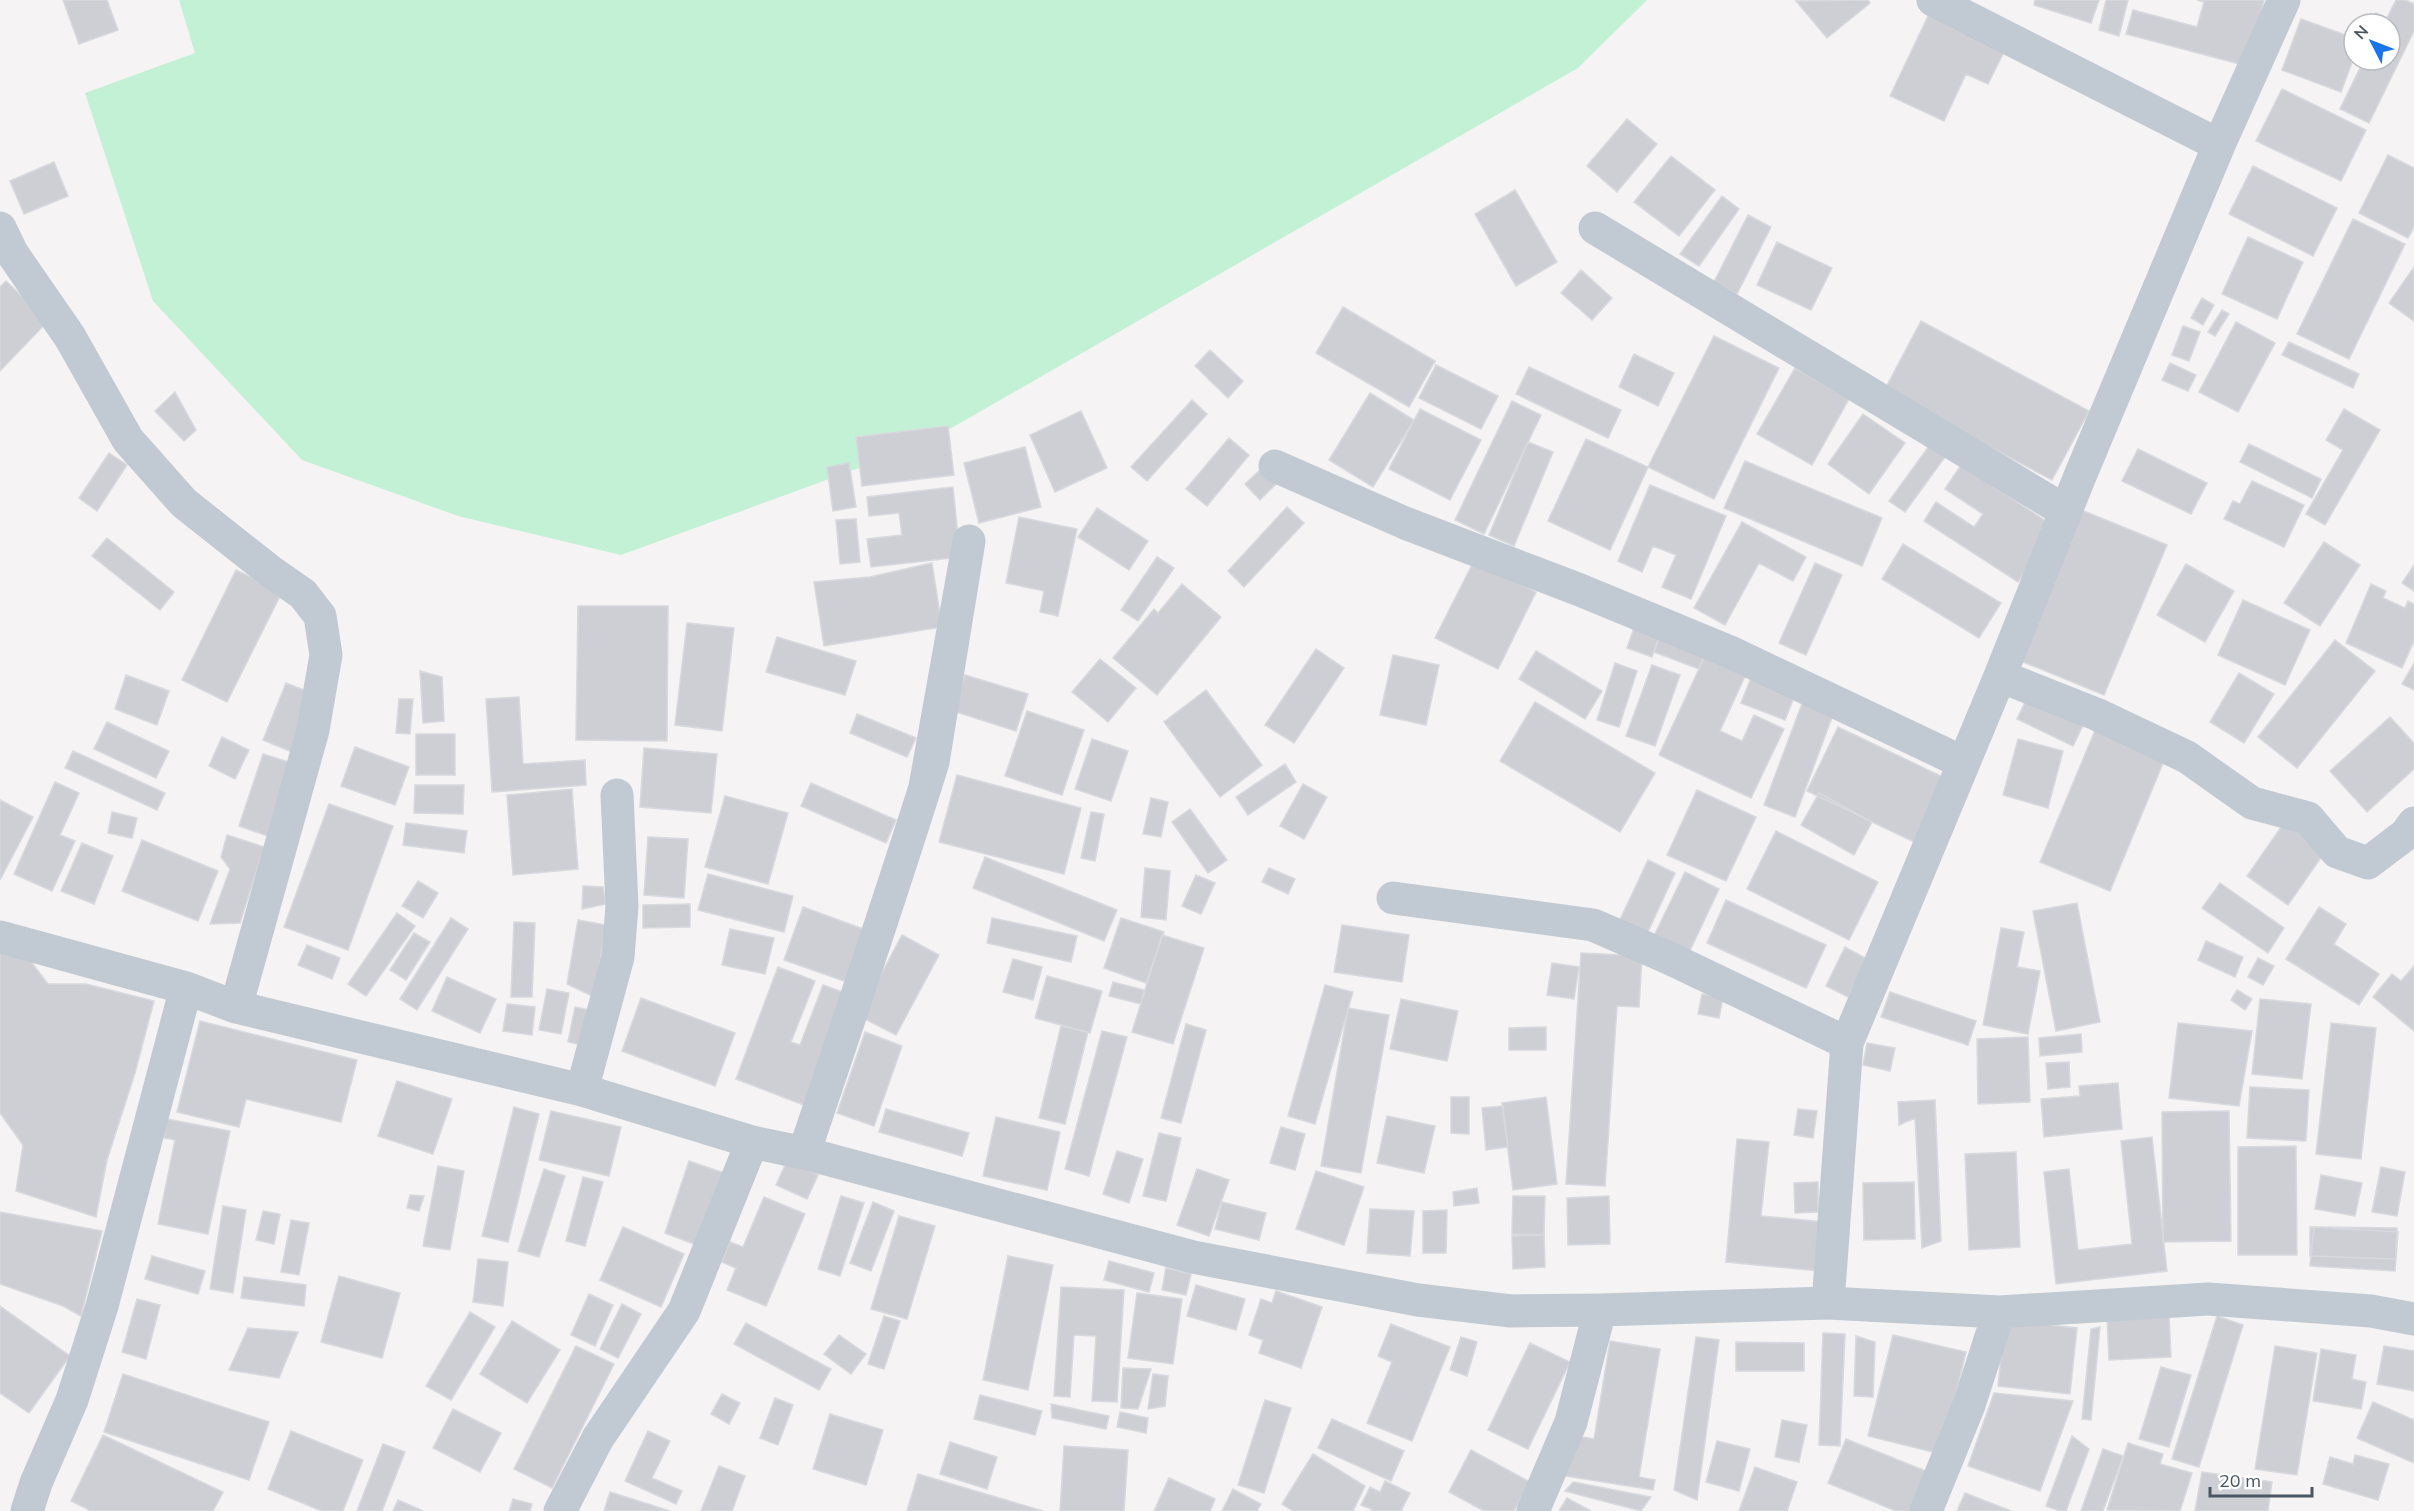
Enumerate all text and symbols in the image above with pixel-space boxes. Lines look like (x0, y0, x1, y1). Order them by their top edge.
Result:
north arrow (2342, 12, 2402, 72)
text: N (2349, 21, 2372, 43)
scale bar (2210, 1460, 2312, 1498)
text: 20 m (2219, 1469, 2261, 1492)

